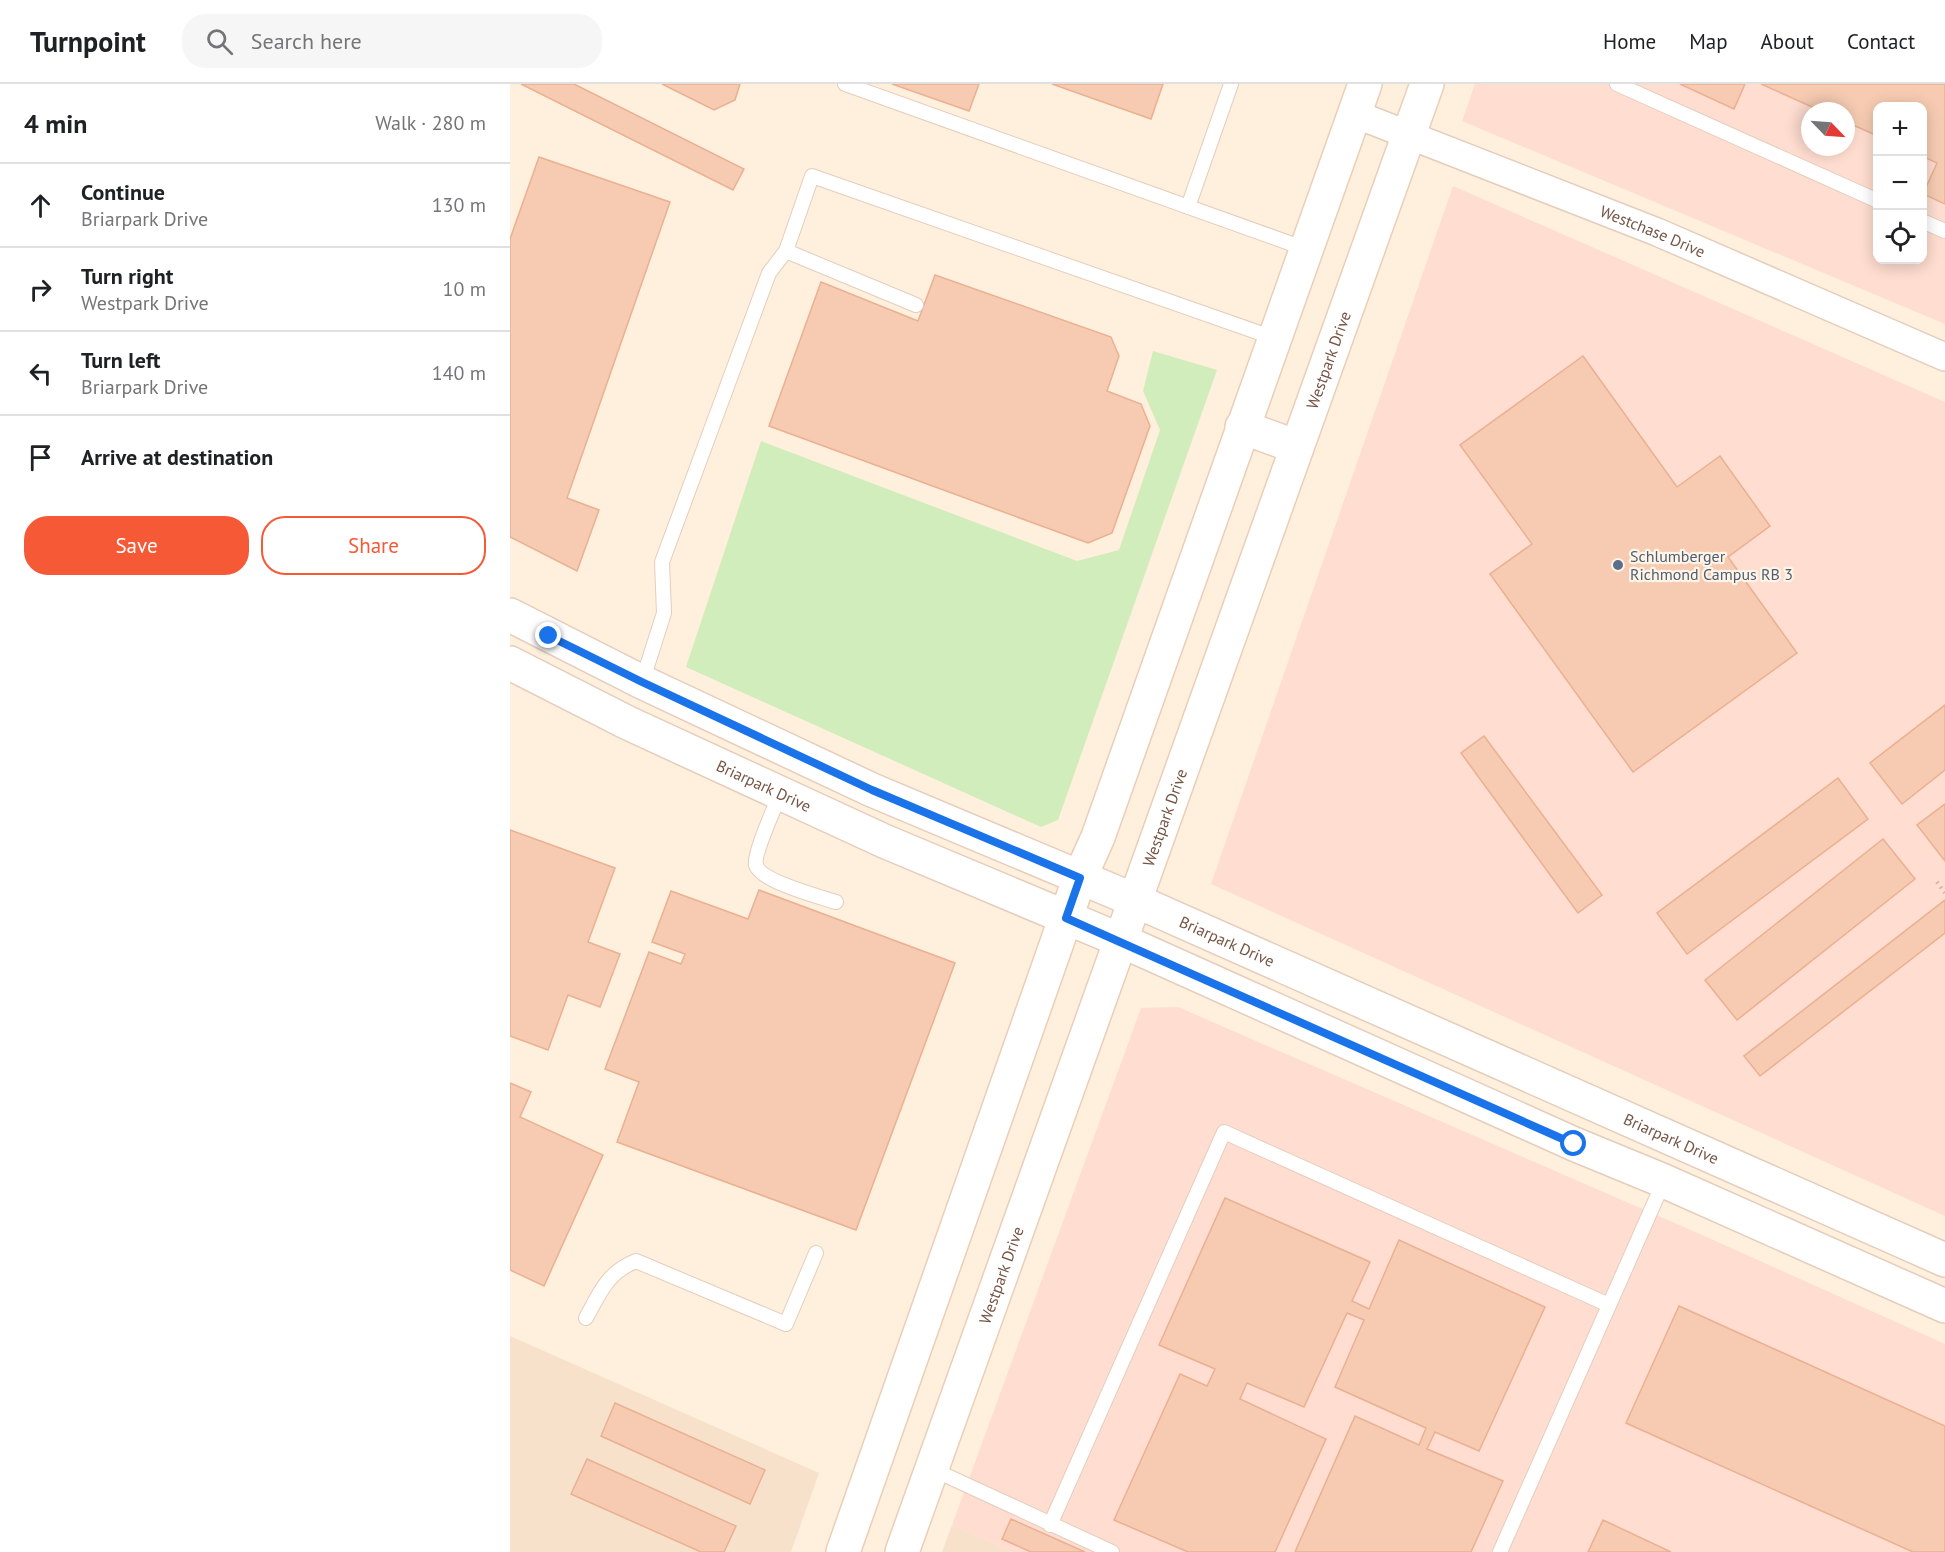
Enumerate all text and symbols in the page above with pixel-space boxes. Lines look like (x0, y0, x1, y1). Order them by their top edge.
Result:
search box (182, 14, 602, 68)
text: Turnpoint (30, 23, 146, 60)
icon: search (203, 25, 236, 58)
text: Search here (251, 27, 362, 55)
text: Home (1603, 28, 1656, 55)
text: Map (1689, 28, 1728, 55)
text: About (1761, 28, 1814, 55)
text: Contact (1847, 28, 1915, 55)
north arrow (1801, 102, 1855, 156)
map controls (1873, 102, 1927, 264)
button: + (1873, 102, 1927, 156)
text: 4 min (24, 107, 87, 140)
text: Walk · 280 m (375, 110, 486, 136)
button: − (1873, 156, 1927, 210)
text: Continue (81, 178, 165, 206)
icon: ahead (24, 189, 57, 222)
text: 130 m (432, 192, 486, 218)
street label: Westchase Drive (1597, 201, 1708, 262)
text: Briarpark Drive (81, 206, 208, 232)
button: locate (1873, 210, 1927, 264)
text: Turn right (81, 262, 173, 290)
icon: right (24, 273, 57, 306)
text: 10 m (443, 276, 486, 302)
text: Westpark Drive (81, 290, 209, 316)
street label: Westpark Drive (1302, 308, 1355, 411)
text: Turn left (81, 346, 161, 374)
icon: left (24, 357, 57, 390)
text: 140 m (432, 360, 486, 386)
text: Briarpark Drive (81, 374, 208, 400)
icon: arrive (24, 441, 57, 474)
text: Arrive at destination (81, 443, 273, 471)
button: Save (24, 516, 249, 575)
button: Share (261, 516, 486, 575)
place label: Schlumberger Richmond Campus RB 3 (1630, 546, 1793, 584)
marker: Schlumberger Richmond Campus RB 3 (1611, 558, 1625, 572)
route end (535, 622, 561, 648)
street label: Briarpark Drive (713, 755, 814, 816)
street label: Westpark Drive (1138, 766, 1191, 869)
street label: Briarpark Drive (1176, 911, 1278, 971)
street label: Briarpark Drive (1621, 1109, 1722, 1168)
route start (1560, 1130, 1586, 1156)
street label: Westpark Drive (974, 1224, 1028, 1327)

